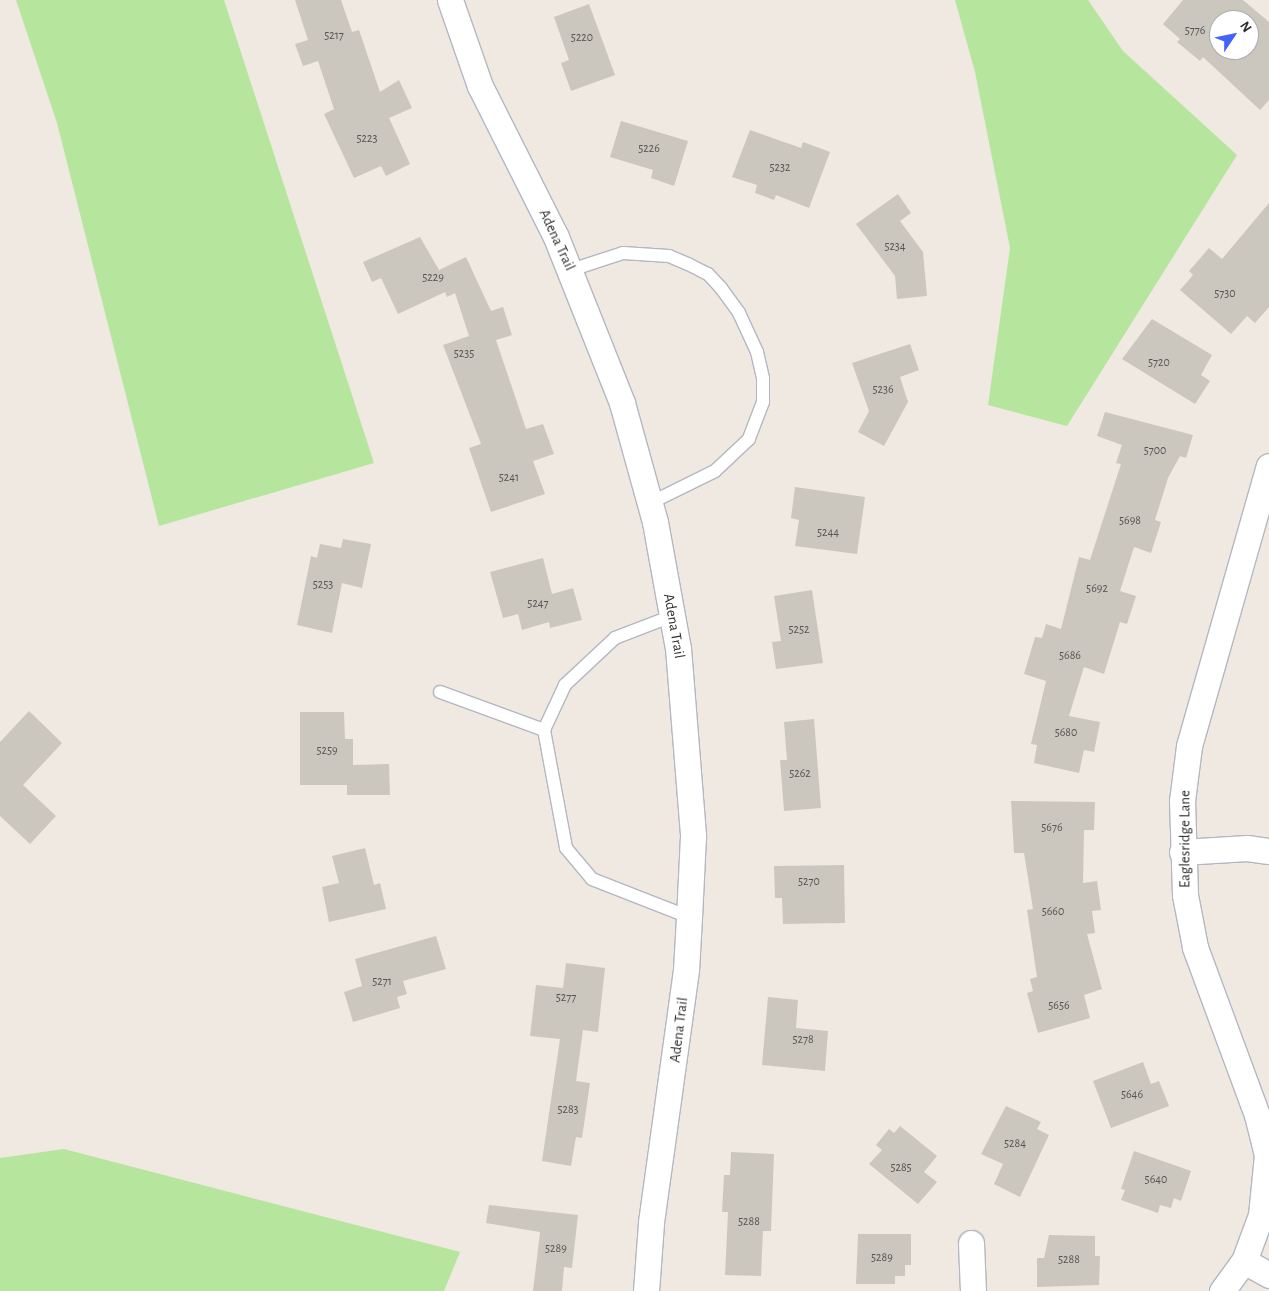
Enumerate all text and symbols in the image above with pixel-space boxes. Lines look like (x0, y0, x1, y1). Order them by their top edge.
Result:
north arrow (1209, 10, 1259, 60)
text: N (1237, 19, 1254, 35)
house number: 5776 (1185, 24, 1205, 38)
house number: 5217 (324, 29, 344, 43)
house number: 5220 (571, 31, 593, 45)
house number: 5223 (357, 132, 377, 146)
house number: 5226 (638, 142, 660, 156)
house number: 5232 (770, 161, 790, 175)
street label: Adena Trail (535, 206, 579, 274)
house number: 5234 (884, 240, 906, 254)
house number: 5229 (422, 271, 444, 285)
house number: 5730 (1214, 287, 1236, 301)
house number: 5235 (454, 347, 474, 361)
house number: 5720 (1148, 356, 1170, 370)
house number: 5236 (872, 383, 894, 397)
house number: 5700 (1144, 444, 1166, 458)
house number: 5241 (499, 471, 519, 485)
house number: 5698 (1119, 514, 1141, 528)
house number: 5244 (817, 526, 839, 540)
house number: 5253 (313, 578, 333, 592)
house number: 5692 (1086, 582, 1108, 596)
street label: Adena Trail (659, 592, 689, 660)
house number: 5247 (527, 597, 549, 611)
house number: 5252 (789, 623, 809, 637)
house number: 5686 (1059, 649, 1081, 663)
house number: 5680 (1055, 726, 1077, 740)
house number: 5259 (316, 744, 338, 758)
house number: 5262 (789, 767, 811, 781)
street label: Eaglesridge Lane (1176, 790, 1194, 888)
house number: 5676 (1041, 821, 1063, 835)
house number: 5270 (798, 875, 820, 889)
house number: 5660 (1042, 905, 1064, 919)
house number: 5271 (372, 975, 392, 989)
house number: 5277 (556, 991, 576, 1005)
street label: Adena Trail (666, 996, 692, 1064)
house number: 5656 (1048, 999, 1070, 1013)
house number: 5278 (792, 1033, 814, 1047)
house number: 5646 (1121, 1088, 1143, 1102)
house number: 5283 (557, 1103, 579, 1117)
house number: 5284 (1004, 1137, 1026, 1151)
house number: 5285 (890, 1161, 912, 1175)
house number: 5640 (1145, 1173, 1167, 1187)
house number: 5288 (738, 1215, 760, 1229)
house number: 5289 (545, 1242, 567, 1256)
house number: 5289 (871, 1251, 893, 1265)
house number: 5288 (1058, 1253, 1080, 1267)

